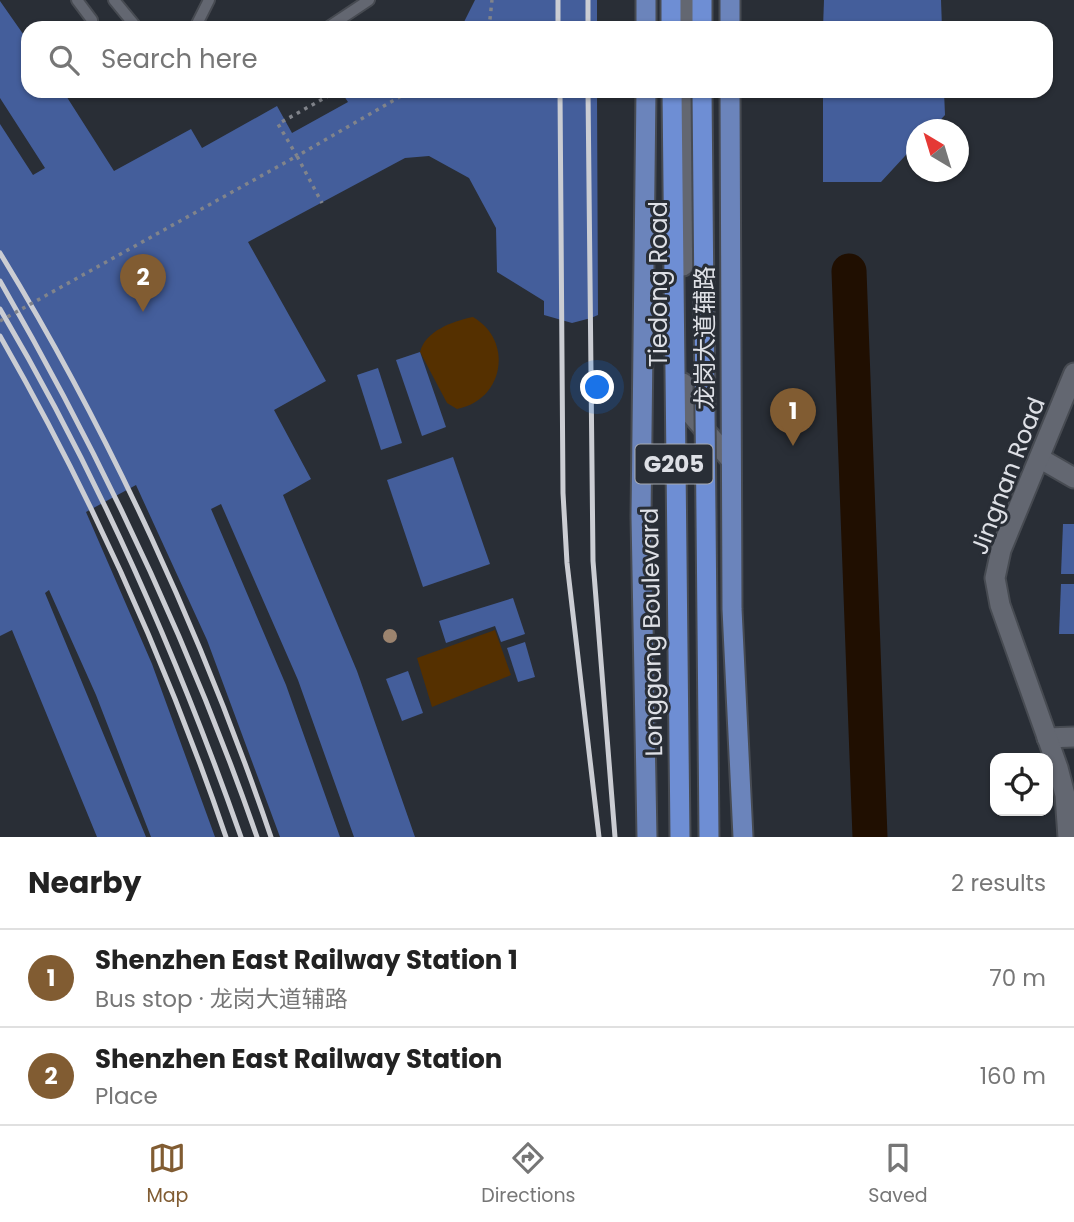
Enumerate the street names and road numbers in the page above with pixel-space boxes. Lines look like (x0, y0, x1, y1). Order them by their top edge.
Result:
street label: Tiedong Road (642, 201, 675, 367)
street label: 龙岗大道辅路 (688, 266, 721, 410)
street label: Jingnan Road (962, 392, 1053, 559)
road number: G205 (636, 445, 712, 484)
street label: Longgang Boulevard (633, 507, 670, 757)

